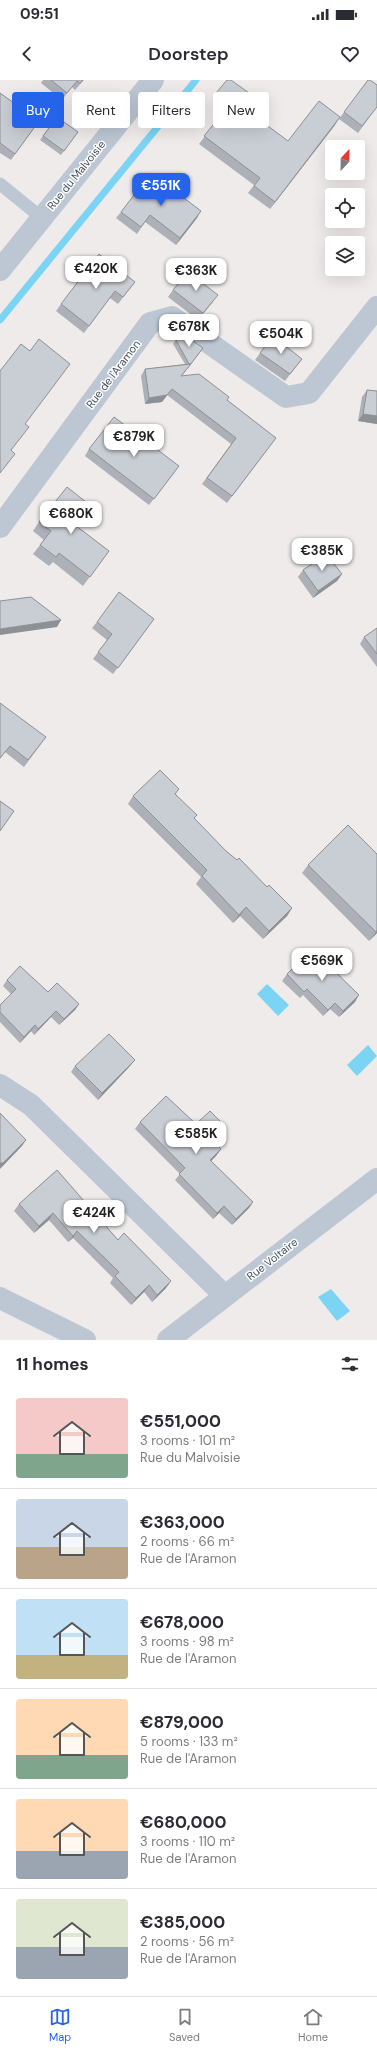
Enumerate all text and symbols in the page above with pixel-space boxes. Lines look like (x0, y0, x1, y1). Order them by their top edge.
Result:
text: 09:51 (20, 4, 59, 24)
text: Doorstep (148, 42, 229, 66)
icon: back (16, 43, 38, 65)
icon: heart (339, 43, 361, 65)
chip: Buy (12, 92, 64, 128)
chip: Rent (72, 92, 130, 128)
chip: Filters (138, 92, 205, 128)
chip: New (213, 92, 269, 128)
street label: Rue du Malvoisie (44, 138, 108, 212)
north arrow (325, 140, 365, 180)
map controls (325, 140, 365, 276)
pin: €551K (133, 173, 189, 207)
text: €551K (141, 177, 181, 194)
button: locate (325, 188, 365, 228)
button: layers (325, 236, 365, 276)
pin: €420K (68, 256, 124, 290)
pin: €363K (168, 258, 224, 292)
text: €420K (74, 260, 118, 277)
text: €363K (175, 262, 217, 279)
pin: €678K (161, 314, 217, 348)
text: €678K (168, 318, 210, 335)
pin: €504K (253, 321, 309, 355)
text: €504K (259, 325, 303, 342)
street label: Rue de l'Aramon (83, 337, 143, 411)
pin: €879K (106, 424, 162, 458)
text: €879K (113, 428, 155, 445)
pin: €680K (43, 501, 99, 535)
text: €680K (49, 505, 93, 522)
pin: €385K (294, 538, 350, 572)
text: €385K (301, 542, 343, 559)
pin: €569K (294, 948, 350, 982)
text: €569K (300, 952, 344, 969)
pin: €585K (168, 1121, 224, 1155)
text: €585K (174, 1125, 218, 1142)
pin: €424K (66, 1200, 122, 1234)
text: €424K (72, 1204, 116, 1221)
street label: Rue Voltaire (244, 1235, 300, 1283)
text: 11 homes (16, 1353, 89, 1375)
icon: filters (339, 1353, 361, 1375)
text: €551,000 (140, 1410, 221, 1432)
icon: home (48, 1414, 96, 1462)
text: 3 rooms · 101 m² (140, 1432, 235, 1449)
text: Rue du Malvoisie (140, 1449, 240, 1466)
text: €363,000 (140, 1511, 225, 1533)
icon: home (48, 1515, 96, 1563)
text: 2 rooms · 66 m² (140, 1533, 234, 1550)
text: Rue de l'Aramon (140, 1550, 236, 1567)
text: €678,000 (140, 1611, 224, 1633)
icon: home (48, 1615, 96, 1663)
text: 3 rooms · 98 m² (140, 1633, 234, 1650)
text: Rue de l'Aramon (140, 1650, 236, 1667)
text: €879,000 (140, 1711, 224, 1733)
icon: home (48, 1715, 96, 1763)
text: 5 rooms · 133 m² (140, 1733, 238, 1750)
text: Rue de l'Aramon (140, 1750, 236, 1767)
text: €680,000 (140, 1811, 227, 1833)
icon: home (48, 1815, 96, 1863)
text: 3 rooms · 110 m² (140, 1833, 235, 1850)
text: Rue de l'Aramon (140, 1850, 236, 1867)
text: €385,000 (140, 1911, 225, 1933)
icon: home (48, 1915, 96, 1963)
text: 2 rooms · 56 m² (140, 1933, 234, 1950)
text: Rue de l'Aramon (140, 1950, 236, 1967)
tab: Map (49, 2006, 71, 2044)
tab: Saved (169, 2006, 200, 2044)
tab: Home (298, 2006, 328, 2044)

